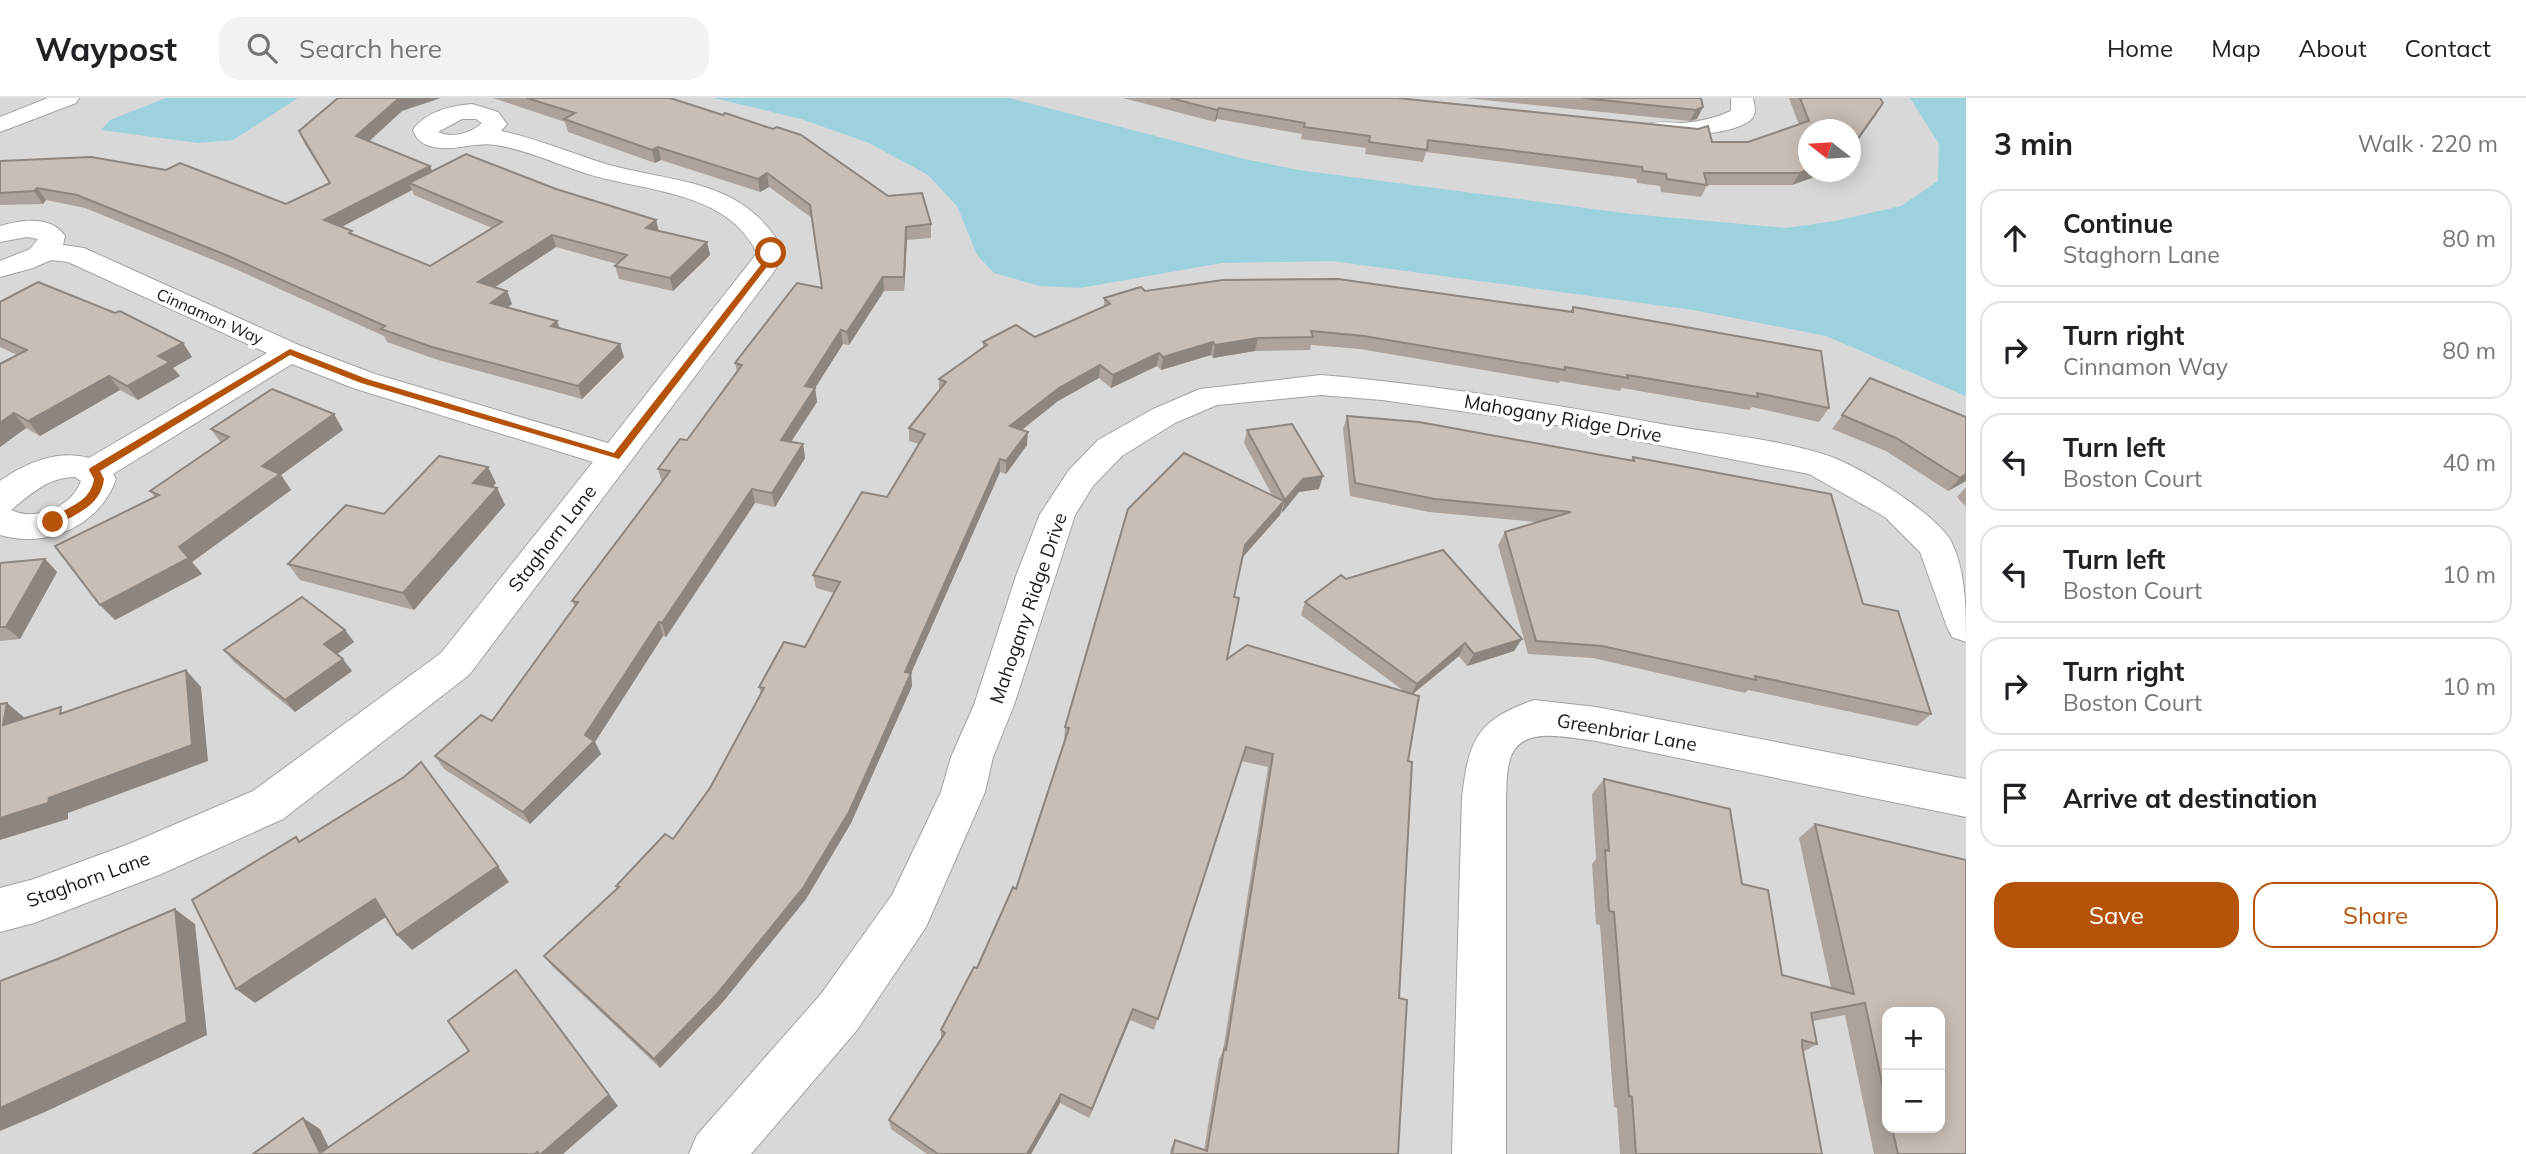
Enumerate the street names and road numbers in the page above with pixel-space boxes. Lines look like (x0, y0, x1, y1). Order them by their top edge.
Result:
street label: Cinnamon Way (154, 284, 267, 349)
street label: Mahogany Ridge Drive (1462, 389, 1664, 447)
street label: Staghorn Lane (503, 480, 601, 596)
street label: Mahogany Ridge Drive (984, 509, 1072, 707)
street label: Greenbriar Lane (1555, 708, 1699, 756)
street label: Staghorn Lane (23, 846, 153, 912)

